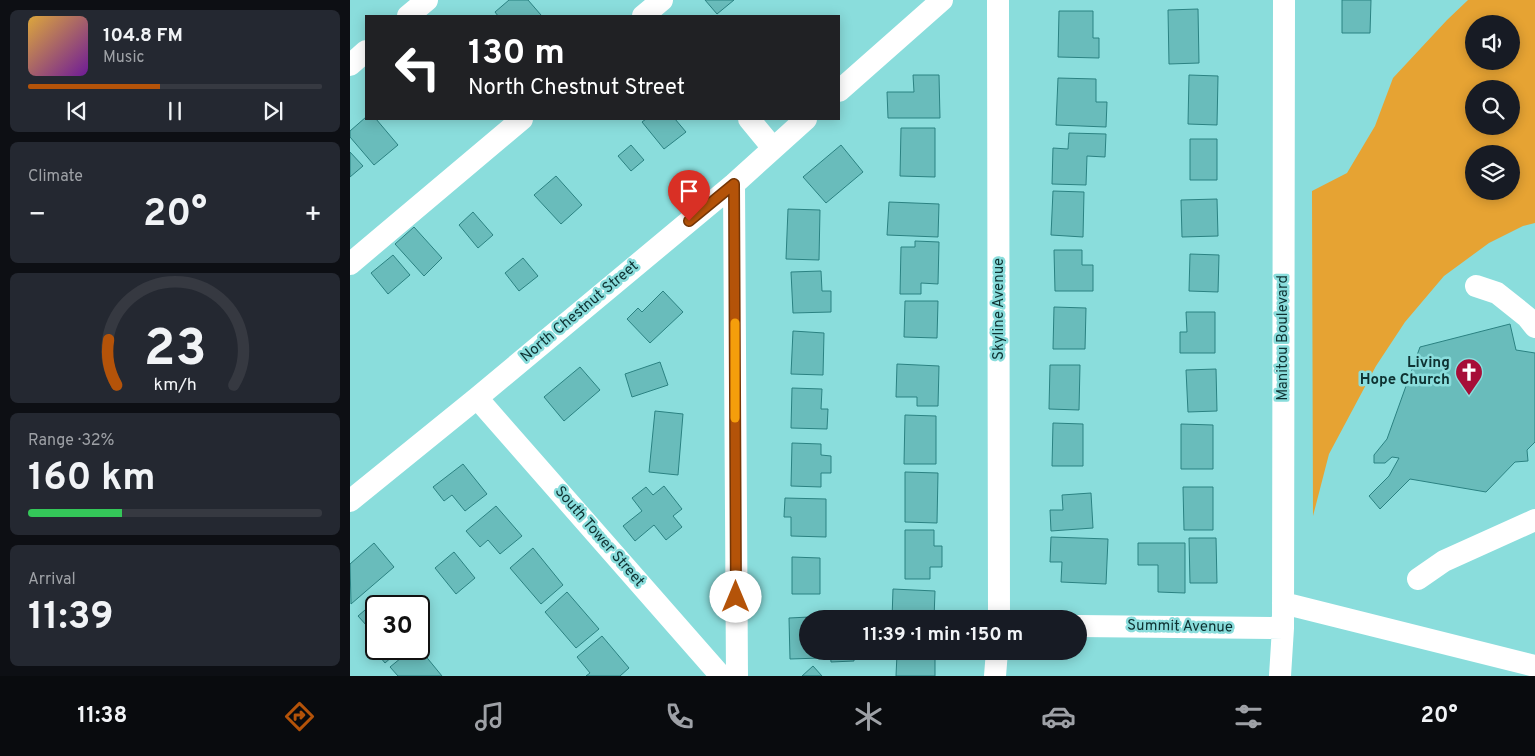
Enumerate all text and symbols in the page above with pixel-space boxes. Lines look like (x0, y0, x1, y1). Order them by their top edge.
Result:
map controls (1465, 15, 1520, 200)
button: sound (1465, 15, 1520, 70)
text: 104.8 FM (103, 24, 183, 48)
text: 130 m (468, 32, 565, 76)
icon: left (385, 35, 450, 100)
text: Music (103, 48, 144, 68)
text: North Chestnut Street (468, 75, 685, 102)
button: search (1465, 80, 1520, 135)
icon: previous (63, 97, 91, 125)
icon: pause (161, 97, 189, 125)
icon: next (259, 97, 287, 125)
button: layers (1465, 145, 1520, 200)
text: Climate (28, 167, 83, 187)
pin (668, 170, 710, 221)
icon: arrive (675, 177, 703, 205)
text: 20° (143, 191, 207, 240)
text: − (28, 198, 46, 234)
text: + (304, 198, 322, 234)
street label: North Chestnut Street (517, 257, 643, 367)
street label: Skyline Avenue (990, 258, 1009, 360)
street label: Manitou Boulevard (1274, 275, 1293, 401)
text: 23 (144, 318, 206, 384)
place label: Living Hope Church (1360, 354, 1450, 390)
church icon: Living Hope Church (1454, 357, 1484, 396)
text: km/h (153, 374, 197, 397)
text: Range · 32% (28, 431, 114, 451)
text: 160 km (28, 455, 156, 504)
street label: South Tower Street (550, 483, 648, 591)
text: Arrival (28, 570, 76, 590)
position arrow (709, 570, 761, 622)
text: 11:39 (28, 594, 114, 643)
speed limit sign: 30 (365, 595, 430, 660)
street label: Summit Avenue (1127, 617, 1233, 637)
text: 11:39 · 1 min · 150 m (863, 623, 1023, 647)
icon: directions (282, 699, 317, 734)
icon: music (472, 699, 507, 734)
icon: phone (662, 699, 697, 734)
icon: climate (851, 699, 886, 734)
icon: car (1041, 699, 1076, 734)
icon: filters (1231, 699, 1266, 734)
text: 11:38 (77, 703, 127, 730)
text: 20° (1420, 703, 1458, 730)

